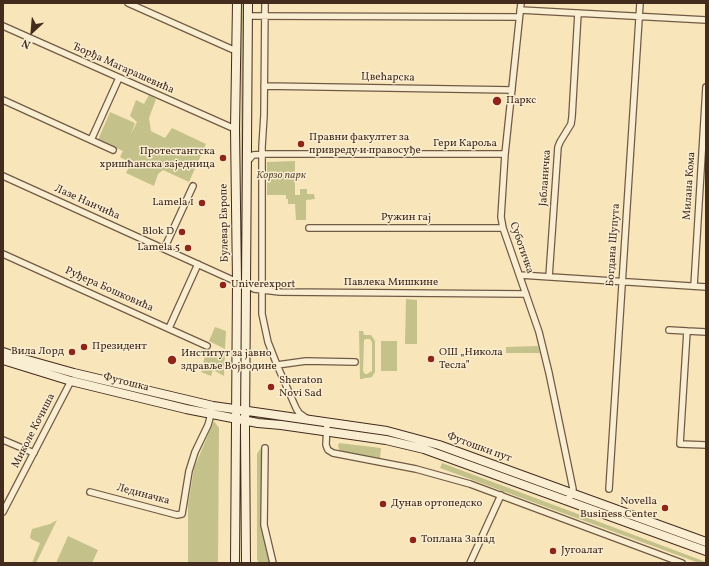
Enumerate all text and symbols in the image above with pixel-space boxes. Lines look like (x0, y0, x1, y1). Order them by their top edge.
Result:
north arrow (12, 12, 52, 52)
text: N (20, 35, 33, 52)
street label: Ђорђа Магарашевића (70, 41, 176, 97)
street label: Цвећарска (361, 71, 415, 85)
place label: Паркс (506, 94, 536, 108)
marker: Паркс (491, 95, 503, 107)
place label: Правни факултет за привреду и правосуђе (309, 131, 421, 157)
street label: Гери Кароља (433, 137, 497, 151)
marker: Правни факултет за привреду и правосуђе (296, 139, 306, 149)
place label: Протестантска хришћанска заједница (99, 145, 215, 171)
street label: Јабланичка (537, 149, 555, 207)
street label: Милана Кома (681, 151, 699, 221)
marker: Протестантска хришћанска заједница (218, 153, 228, 163)
park label: Корзо парк (256, 169, 306, 183)
street label: Лазе Нанчића (52, 183, 122, 223)
street label: Булевар Европе (218, 183, 232, 263)
place label: Lamela 1 (152, 196, 194, 210)
marker: Lamela 1 (197, 198, 207, 208)
street label: Богдана Шупута (605, 203, 623, 287)
street label: Ружин гај (381, 211, 431, 225)
street label: Суботичка (506, 220, 536, 276)
place label: Blok D (142, 225, 174, 239)
marker: Blok D (177, 227, 187, 237)
place label: Lamela 5 (137, 241, 180, 255)
marker: Lamela 5 (183, 243, 193, 253)
street label: Руђера Бошковића (63, 265, 155, 315)
street label: Павлека Мишкине (344, 276, 438, 290)
place label: Univerexport (231, 278, 295, 292)
marker: Univerexport (218, 280, 228, 290)
place label: Президент (92, 340, 147, 354)
marker: Президент (79, 342, 89, 352)
place label: Вила Лорд (11, 345, 64, 359)
place label: ОШ „Никола Тесла” (439, 346, 503, 372)
marker: Вила Лорд (67, 347, 77, 357)
place label: Институт за јавно здравље Војводине (181, 347, 277, 373)
marker: Институт за јавно здравље Војводине (166, 354, 178, 366)
marker: ОШ „Никола Тесла” (426, 354, 436, 364)
street label: Футошка (102, 371, 150, 395)
place label: Sheraton Novi Sad (279, 374, 323, 400)
marker: Sheraton Novi Sad (266, 382, 276, 392)
street label: Миколе Кочиша (10, 391, 58, 471)
street label: Футошки пут (445, 430, 513, 466)
street label: Лединачка (115, 482, 171, 508)
place label: Novella Business Center (580, 495, 657, 521)
place label: Дунав ортопедско (391, 497, 482, 511)
marker: Дунав ортопедско (378, 499, 388, 509)
marker: Novella Business Center (660, 503, 670, 513)
place label: Топлана Запад (421, 533, 495, 547)
marker: Топлана Запад (408, 535, 418, 545)
place label: Југоалат (561, 544, 603, 558)
marker: Југоалат (548, 546, 558, 556)

